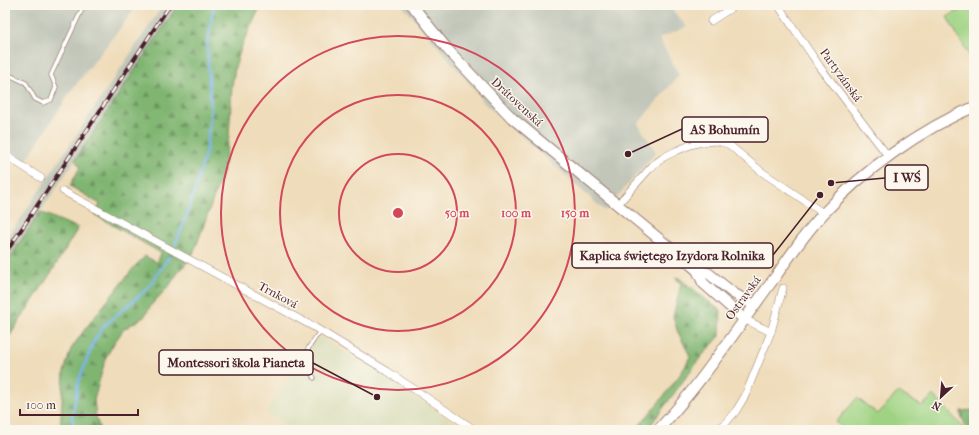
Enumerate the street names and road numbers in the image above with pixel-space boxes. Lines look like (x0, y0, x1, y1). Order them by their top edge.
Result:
street label: Partyzánská (817, 46, 865, 105)
street label: Drátovenská (489, 75, 546, 130)
street label: Ostravská (722, 273, 764, 323)
street label: Trnková (256, 279, 300, 311)

